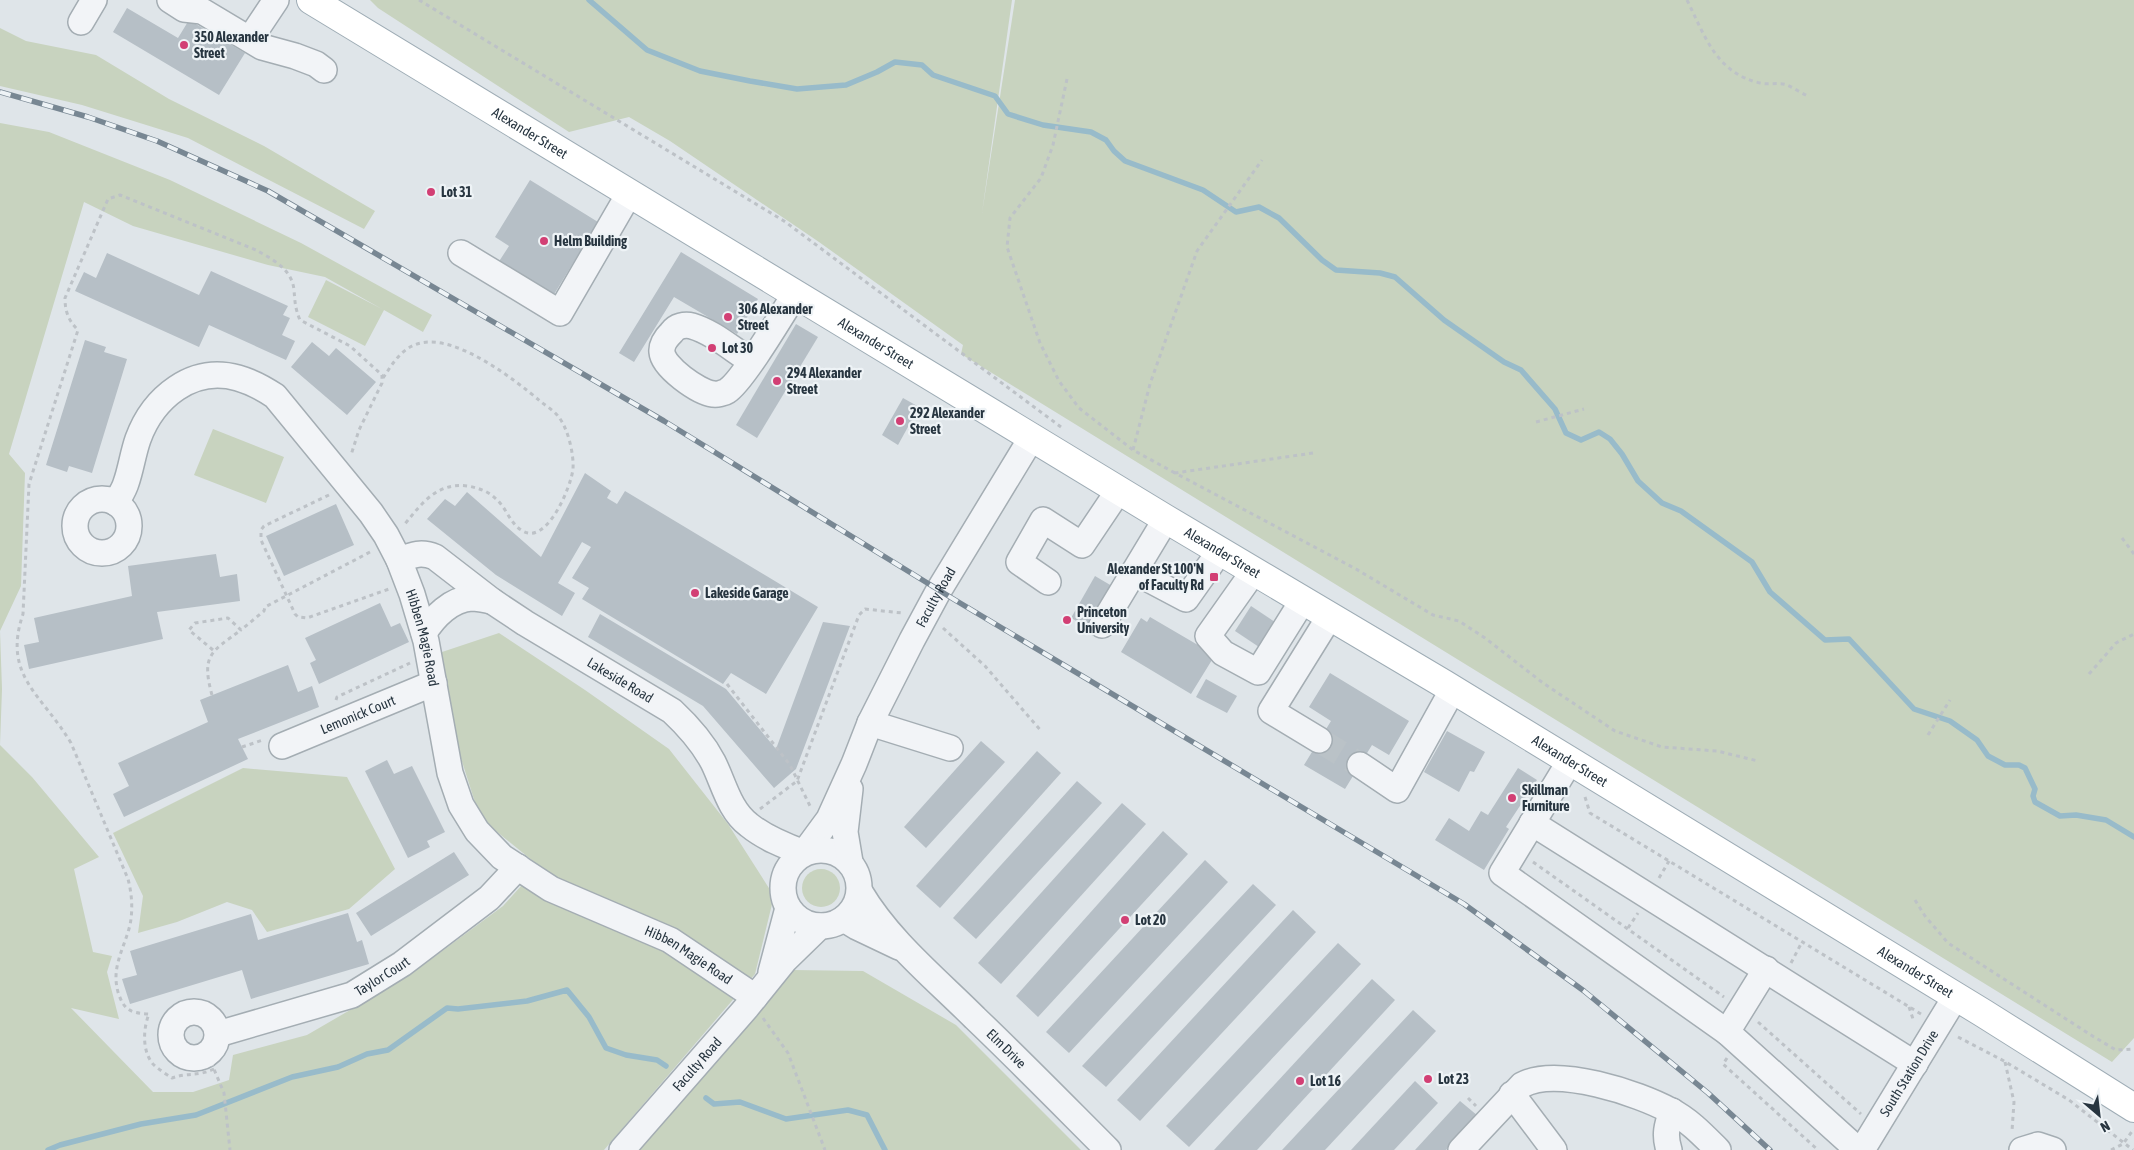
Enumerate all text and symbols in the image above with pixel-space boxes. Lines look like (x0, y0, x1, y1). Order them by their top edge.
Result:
place label: 350 Alexander Street (194, 29, 269, 61)
marker: 350 Alexander Street (178, 39, 190, 51)
street label: Alexander Street (489, 104, 571, 162)
place label: Lot 31 (441, 184, 473, 200)
marker: Lot 31 (425, 186, 437, 198)
place label: Helm Building (554, 233, 628, 249)
marker: Helm Building (538, 235, 550, 247)
place label: 306 Alexander Street (738, 301, 813, 333)
marker: 306 Alexander Street (722, 311, 734, 323)
street label: Alexander Street (835, 314, 917, 372)
place label: Lot 30 (722, 340, 754, 356)
marker: Lot 30 (706, 342, 718, 354)
place label: 294 Alexander Street (787, 365, 862, 397)
marker: 294 Alexander Street (771, 375, 783, 387)
place label: 292 Alexander Street (910, 405, 985, 437)
marker: 292 Alexander Street (894, 415, 906, 427)
street label: Alexander Street (1182, 524, 1263, 581)
place label: Alexander St 100'N of Faculty Rd (1106, 561, 1204, 593)
street label: Faculty Road (913, 564, 959, 630)
marker: Alexander St 100'N of Faculty Rd (1208, 571, 1220, 583)
place label: Lakeside Garage (705, 585, 789, 601)
street label: Hibben Magie Road (403, 587, 442, 688)
marker: Lakeside Garage (689, 587, 701, 599)
place label: Princeton University (1077, 604, 1130, 636)
marker: Princeton University (1061, 614, 1073, 626)
street label: Lakeside Road (584, 654, 656, 706)
street label: Lemonick Court (318, 692, 398, 737)
street label: Alexander Street (1529, 732, 1611, 790)
place label: Skillman Furniture (1522, 782, 1570, 814)
marker: Skillman Furniture (1506, 792, 1518, 804)
place label: Lot 20 (1135, 912, 1167, 928)
marker: Lot 20 (1119, 914, 1131, 926)
street label: Hibben Magie Road (642, 922, 735, 988)
street label: Alexander Street (1875, 943, 1956, 1001)
street label: Taylor Court (352, 953, 413, 999)
street label: Elm Drive (983, 1026, 1030, 1071)
street label: South Station Drive (1876, 1027, 1941, 1119)
street label: Faculty Road (669, 1034, 725, 1094)
place label: Lot 23 (1438, 1071, 1469, 1087)
place label: Lot 16 (1310, 1073, 1342, 1089)
marker: Lot 23 (1422, 1073, 1434, 1085)
marker: Lot 16 (1294, 1075, 1306, 1087)
north arrow (2074, 1090, 2124, 1140)
text: N (2098, 1117, 2113, 1135)

